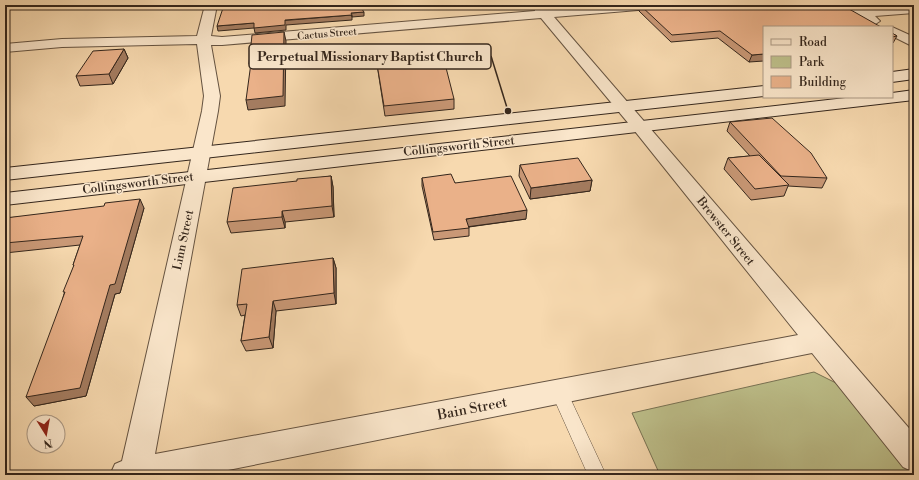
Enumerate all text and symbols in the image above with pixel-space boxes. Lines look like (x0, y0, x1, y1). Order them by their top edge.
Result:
street label: Cactus Street (297, 25, 358, 43)
legend (763, 26, 893, 98)
text: Road (799, 35, 827, 50)
callout: Perpetual Missionary Baptist Church (249, 44, 491, 69)
text: Perpetual Missionary Baptist Church (257, 49, 483, 65)
text: Park (799, 55, 825, 70)
text: Building (798, 75, 847, 90)
street label: Collingsworth Street (403, 133, 516, 160)
street label: Collingsworth Street (82, 169, 195, 198)
street label: Brewster Street (693, 193, 758, 269)
street label: Linn Street (170, 208, 197, 272)
street label: Bain Street (435, 393, 509, 425)
north arrow (26, 414, 66, 454)
text: N (42, 435, 53, 451)

